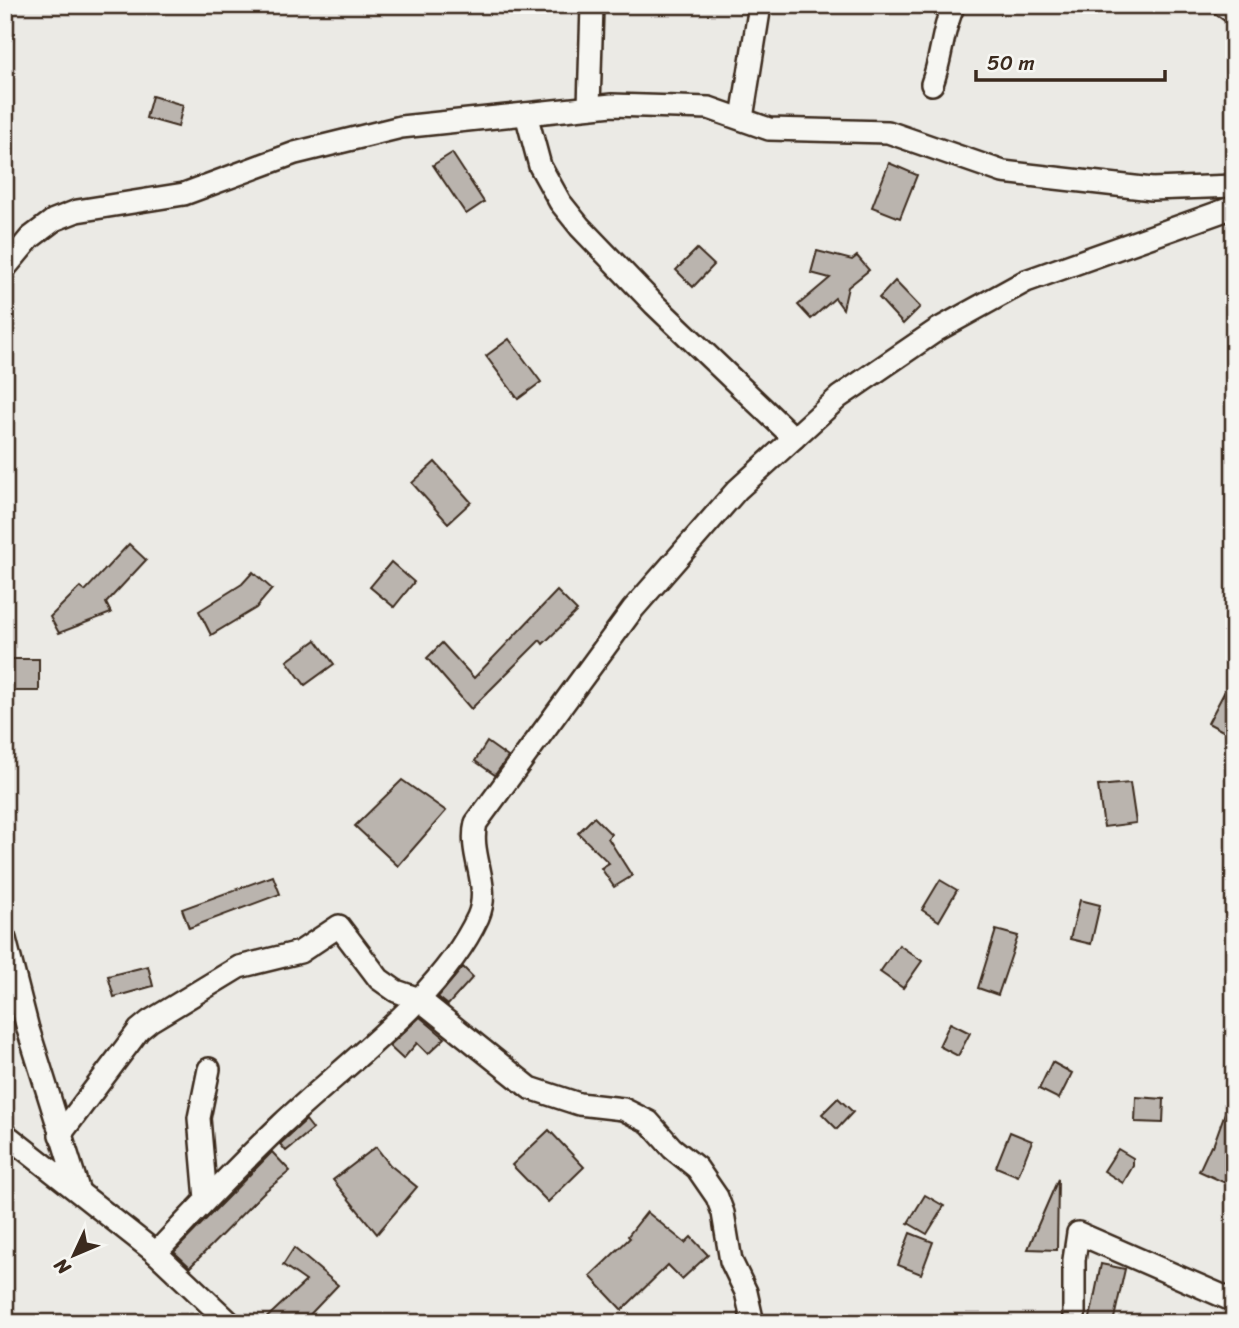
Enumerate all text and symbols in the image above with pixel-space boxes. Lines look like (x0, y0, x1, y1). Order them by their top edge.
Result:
scale bar (976, 38, 1166, 82)
text: 50 m (987, 44, 1035, 82)
north arrow (38, 1220, 108, 1290)
text: N (45, 1250, 79, 1283)

